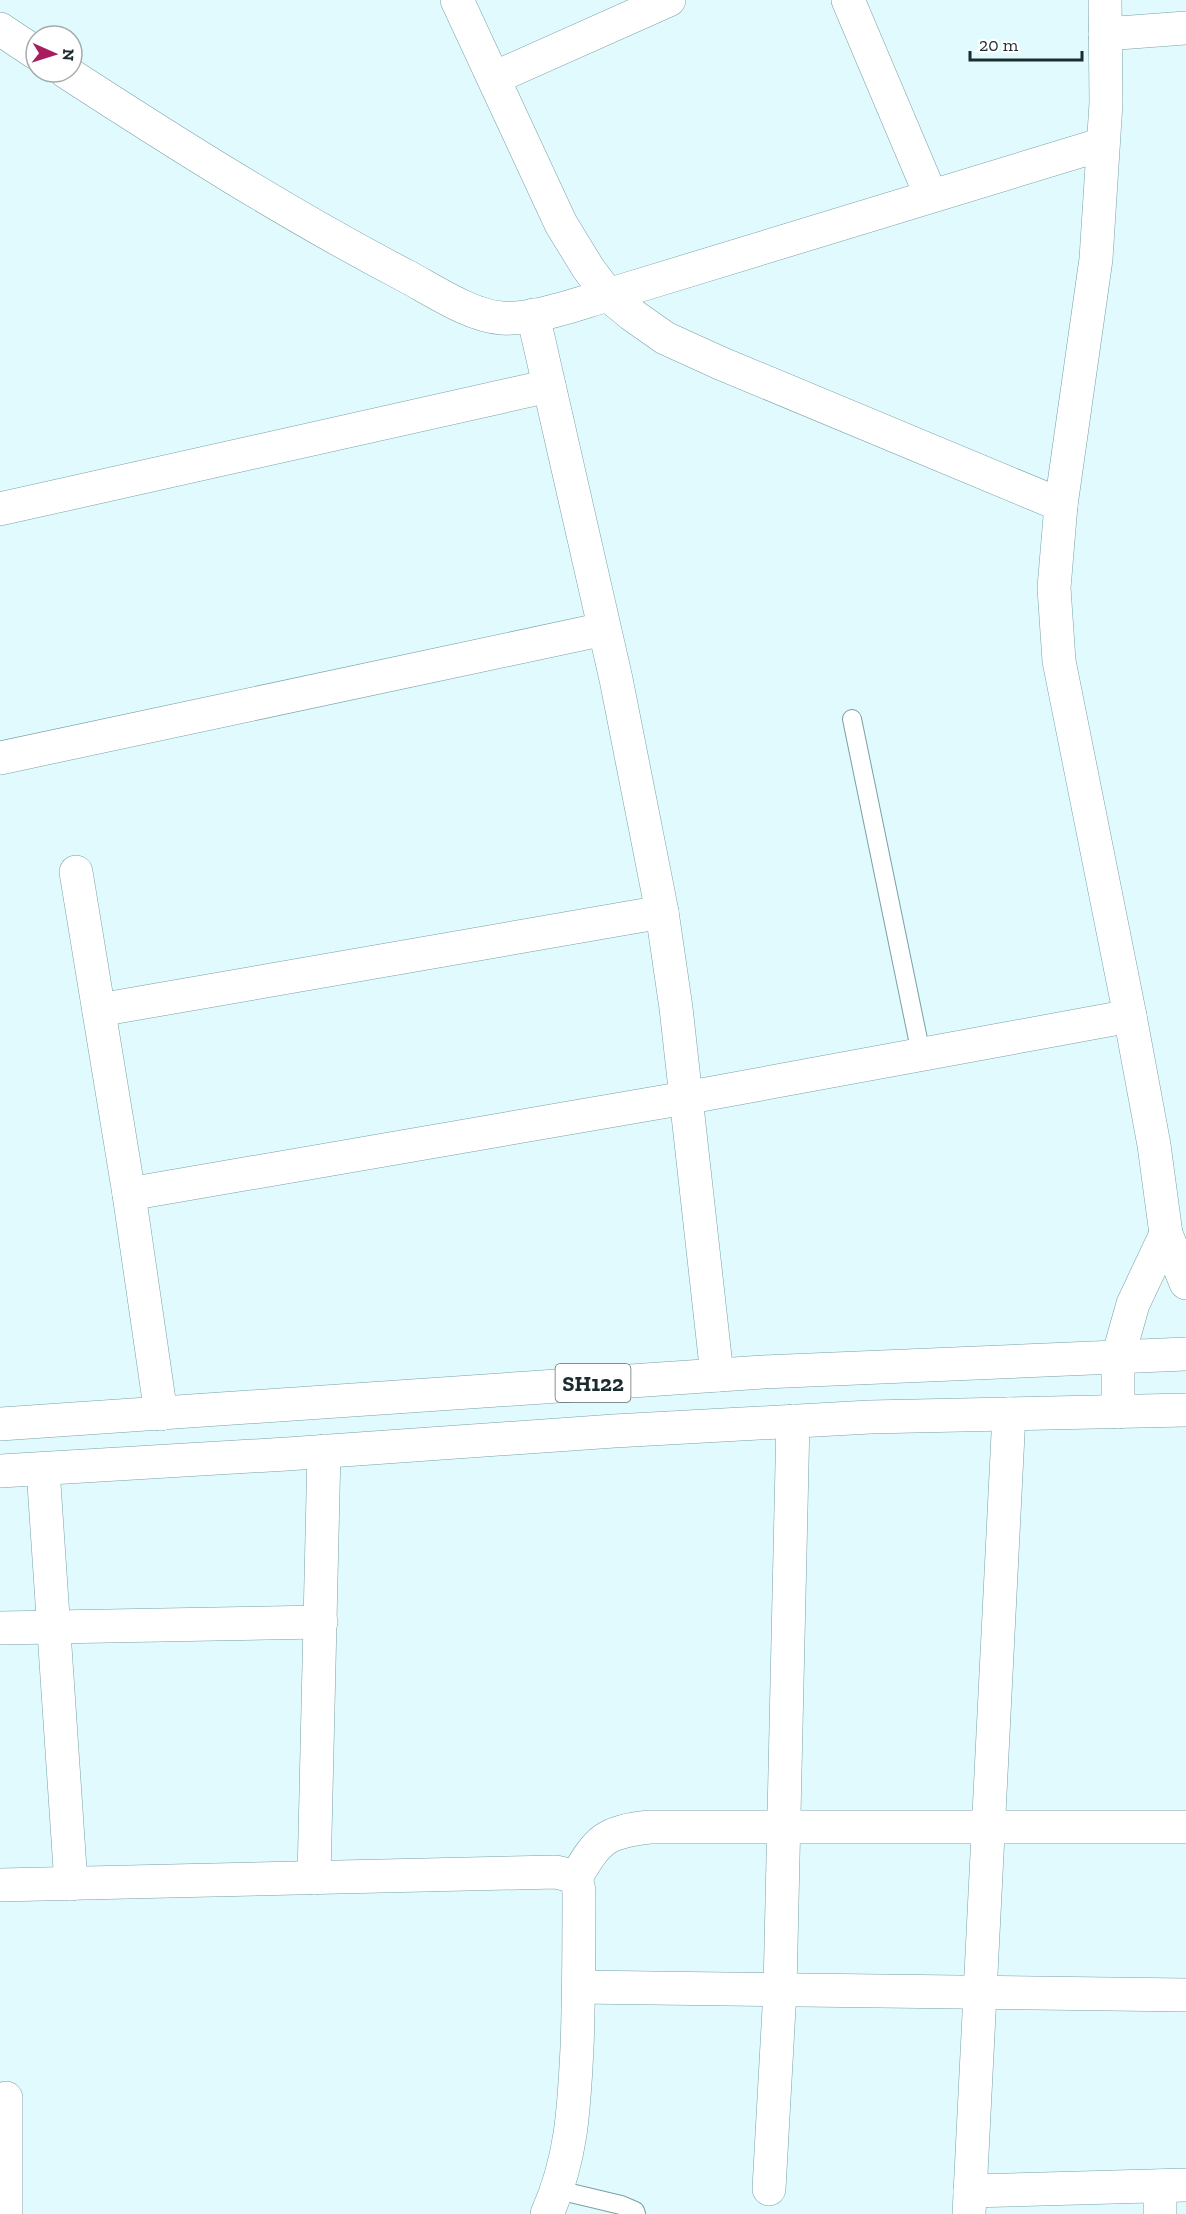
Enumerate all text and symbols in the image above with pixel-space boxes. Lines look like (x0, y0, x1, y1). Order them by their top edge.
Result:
north arrow (24, 24, 84, 84)
scale bar (970, 24, 1082, 62)
text: 20 m (979, 34, 1019, 56)
text: N (59, 48, 78, 61)
road number: SH122 (556, 1364, 630, 1402)

